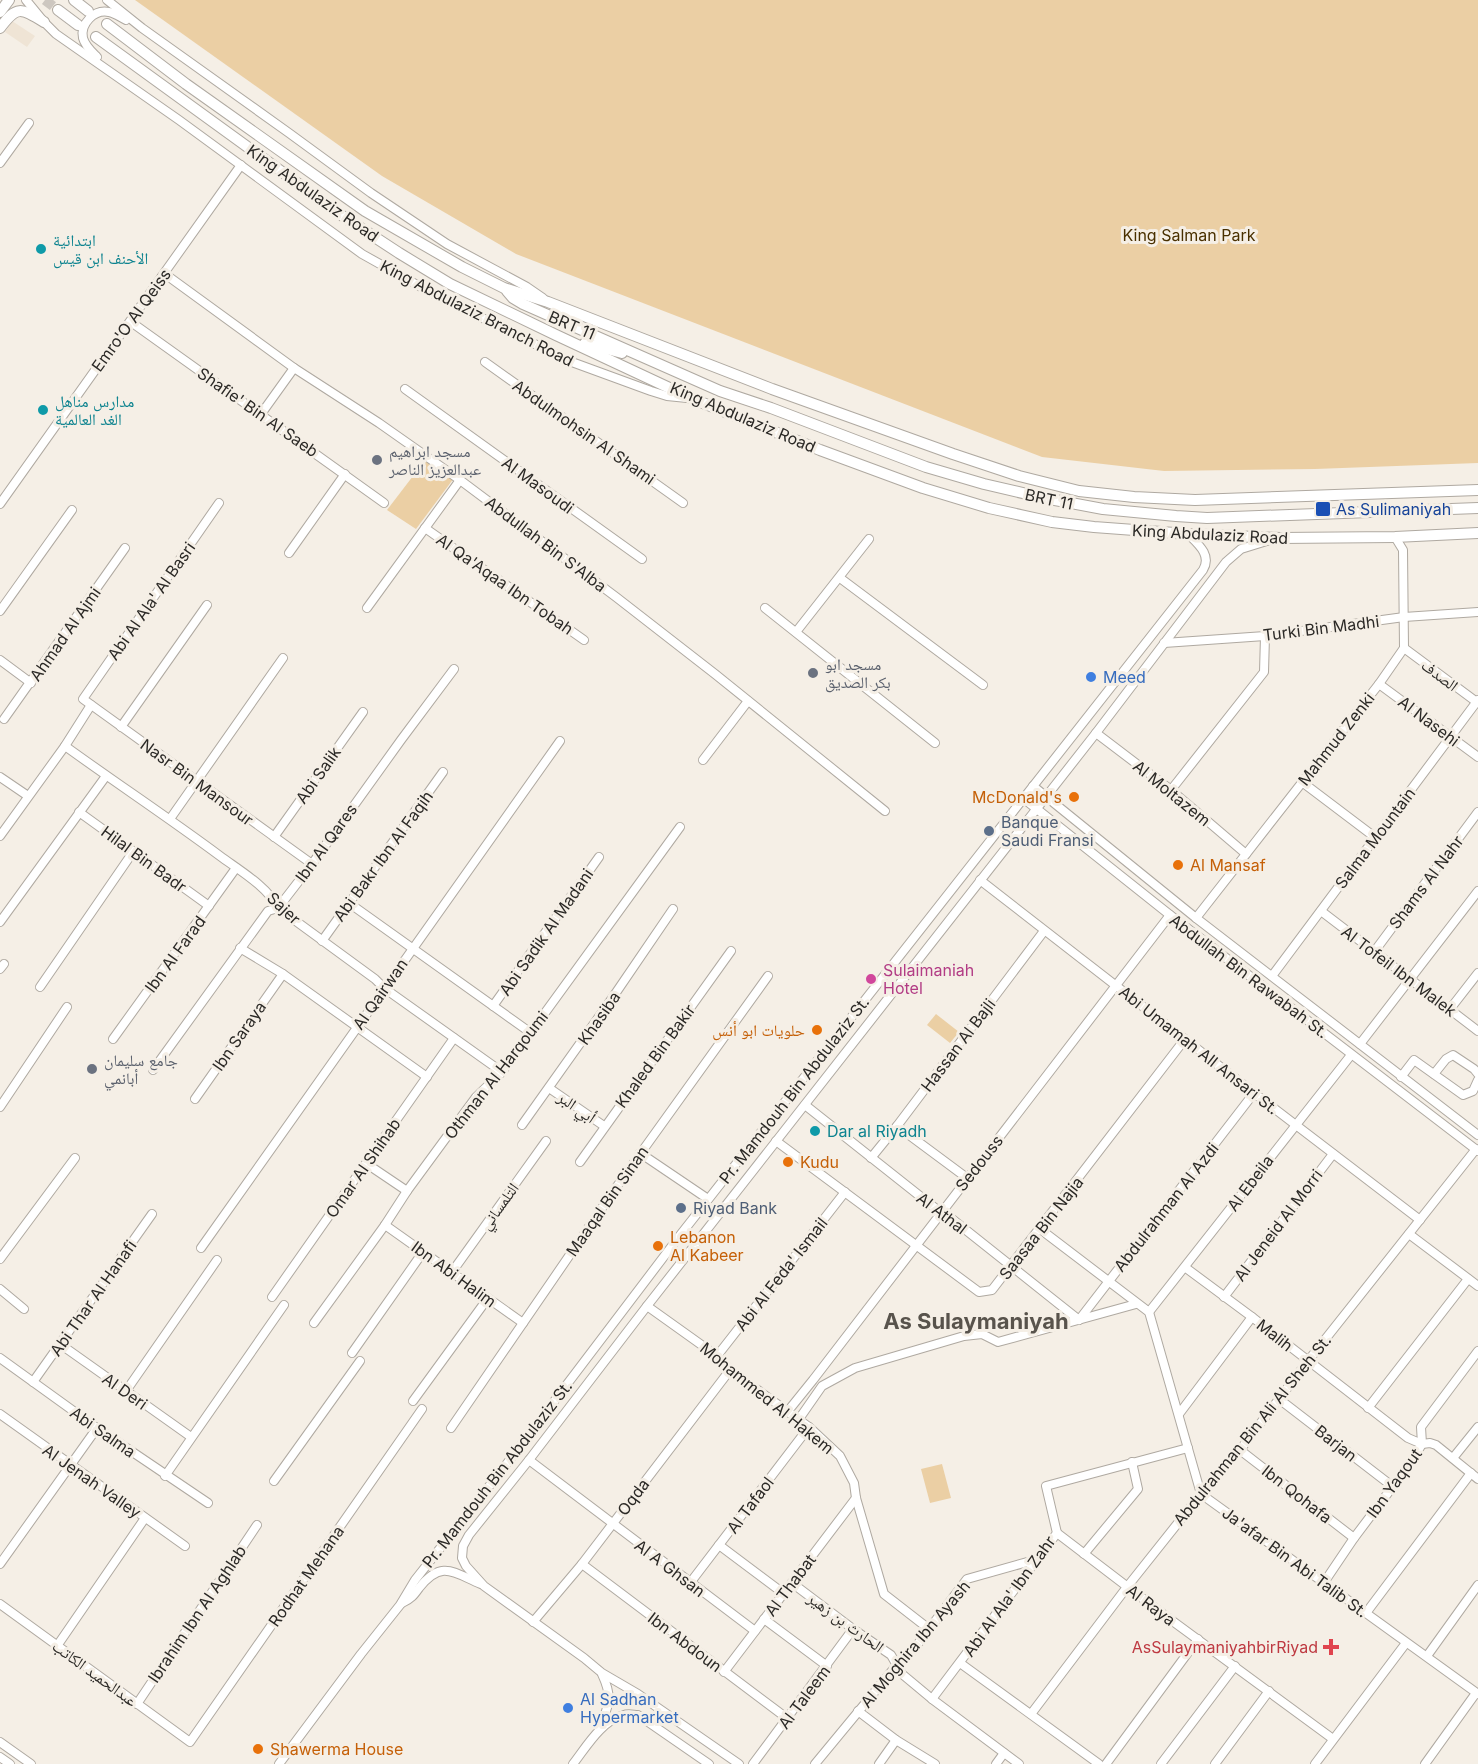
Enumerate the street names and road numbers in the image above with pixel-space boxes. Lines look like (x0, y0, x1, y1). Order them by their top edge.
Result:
street label: King Abdulaziz Road (243, 140, 383, 246)
street label: King Abdulaziz Branch Road (377, 255, 577, 371)
street label: Emro'O Al Qeiss (87, 265, 175, 375)
street label: BRT 11 (546, 306, 598, 344)
street label: Shafie' Bin Al Saeb (194, 363, 322, 461)
street label: Abdulmohsin Al Shami (509, 375, 659, 489)
street label: King Abdulaziz Road (667, 377, 819, 457)
street label: Al Masoudi (498, 452, 578, 518)
street label: BRT 11 (1023, 484, 1075, 514)
street label: Abdullah Bin S'Alba (481, 492, 611, 596)
street label: King Abdulaziz Road (1131, 520, 1289, 548)
street label: Al Qa'Aqaa Ibn Tobah (433, 529, 577, 639)
street label: Abi Al Ala' Al Basri (103, 538, 199, 664)
street label: Ahmad Al Ajmi (25, 583, 105, 685)
street label: Turki Bin Madhi (1262, 611, 1380, 645)
street label: الصدف (1418, 655, 1462, 695)
street label: Mahmud Zenki (1294, 689, 1378, 789)
street label: Al Nasehi (1394, 691, 1464, 751)
street label: Nasr Bin Mansour (137, 734, 257, 830)
street label: Abi Salik (291, 742, 345, 807)
street label: Al Moltazem (1129, 756, 1215, 830)
street label: Salma Mountain (1331, 784, 1419, 892)
street label: Abi Bakr Ibn Al Faqih (329, 787, 437, 925)
street label: Ibn Al Qares (291, 800, 361, 886)
street label: Hilal Bin Badr (97, 821, 191, 897)
street label: Shams Al Nahr (1384, 831, 1468, 933)
street label: Abi Sadik Al Madani (495, 865, 597, 999)
street label: Sajer (263, 888, 305, 928)
street label: Abdullah Bin Rawabah St. (1166, 910, 1332, 1042)
street label: Ibn Al Farad (140, 912, 210, 996)
street label: Al Tofeil Ibn Malek (1338, 921, 1461, 1021)
street label: Al Qairwan (348, 955, 412, 1033)
street label: Abi Umamah All Ansari St. (1115, 981, 1283, 1119)
street label: Khasiba (573, 988, 625, 1048)
street label: Pr. Mamdouh Bin Abdulaziz St. (715, 992, 873, 1188)
street label: Hassan Al Bajli (917, 995, 999, 1095)
street label: Ibn Saraya (208, 998, 270, 1074)
street label: Khaled Bin Bakir (611, 1000, 699, 1112)
street label: Othman Al Harqoumi (440, 1007, 552, 1143)
street label: أبي البر (551, 1086, 600, 1130)
street label: Omar Al Shihab (321, 1114, 405, 1222)
street label: Sedouss (951, 1131, 1007, 1195)
street label: Abdulrahman Al Azdi (1109, 1139, 1223, 1275)
street label: Maaqal Bin Sinan (562, 1142, 652, 1260)
street label: Al Ebeila (1222, 1151, 1278, 1215)
street label: Al Jeneid Al Morri (1229, 1165, 1327, 1285)
street label: Saasaa Bin Najia (995, 1173, 1087, 1283)
street label: التلمساني (475, 1178, 525, 1235)
street label: Al Athal (913, 1188, 971, 1238)
street label: Abi Al Feda' Ismail (731, 1213, 831, 1335)
street label: Abi Thar Al Hanafi (46, 1236, 140, 1360)
street label: Ibn Abi Halim (408, 1237, 500, 1311)
street label: Malih (1253, 1315, 1297, 1355)
street label: Abdulrahman Bin Ali Al Sheh St. (1169, 1331, 1335, 1529)
street label: Mohammed Al Hakem (696, 1338, 838, 1458)
street label: Al Deri (99, 1368, 151, 1414)
street label: Pr. Mamdouh Bin Abdulaziz St. (418, 1376, 576, 1572)
street label: Abi Salma (66, 1402, 140, 1462)
street label: Barjan (1311, 1420, 1361, 1466)
street label: Al Jenah Valley (39, 1440, 145, 1522)
street label: Ibn Yaqout (1362, 1444, 1426, 1522)
street label: Ibn Qohafa (1258, 1461, 1336, 1527)
street label: Al Tafaol (722, 1473, 778, 1537)
street label: Oqda (613, 1475, 653, 1519)
street label: Ja'afar Bin Abi Talib St. (1218, 1503, 1372, 1621)
street label: Rodhat Mehana (264, 1522, 348, 1630)
street label: Abi Al Ala' Ibn Zahr (958, 1532, 1060, 1660)
street label: Al A Ghsan (631, 1535, 709, 1601)
street label: Ibrahim Ibn Al Aghlab (144, 1542, 250, 1686)
street label: Al Thabat (760, 1550, 820, 1620)
street label: Al Moghira Ibn Ayash (856, 1576, 974, 1712)
street label: Al Raya (1123, 1580, 1179, 1630)
street label: الحارث بن زهير (802, 1587, 888, 1657)
street label: Ibn Abdoun (644, 1608, 726, 1676)
street label: عبدالحميد الكاتب (49, 1636, 141, 1710)
street label: Al Taleem (774, 1661, 834, 1733)

